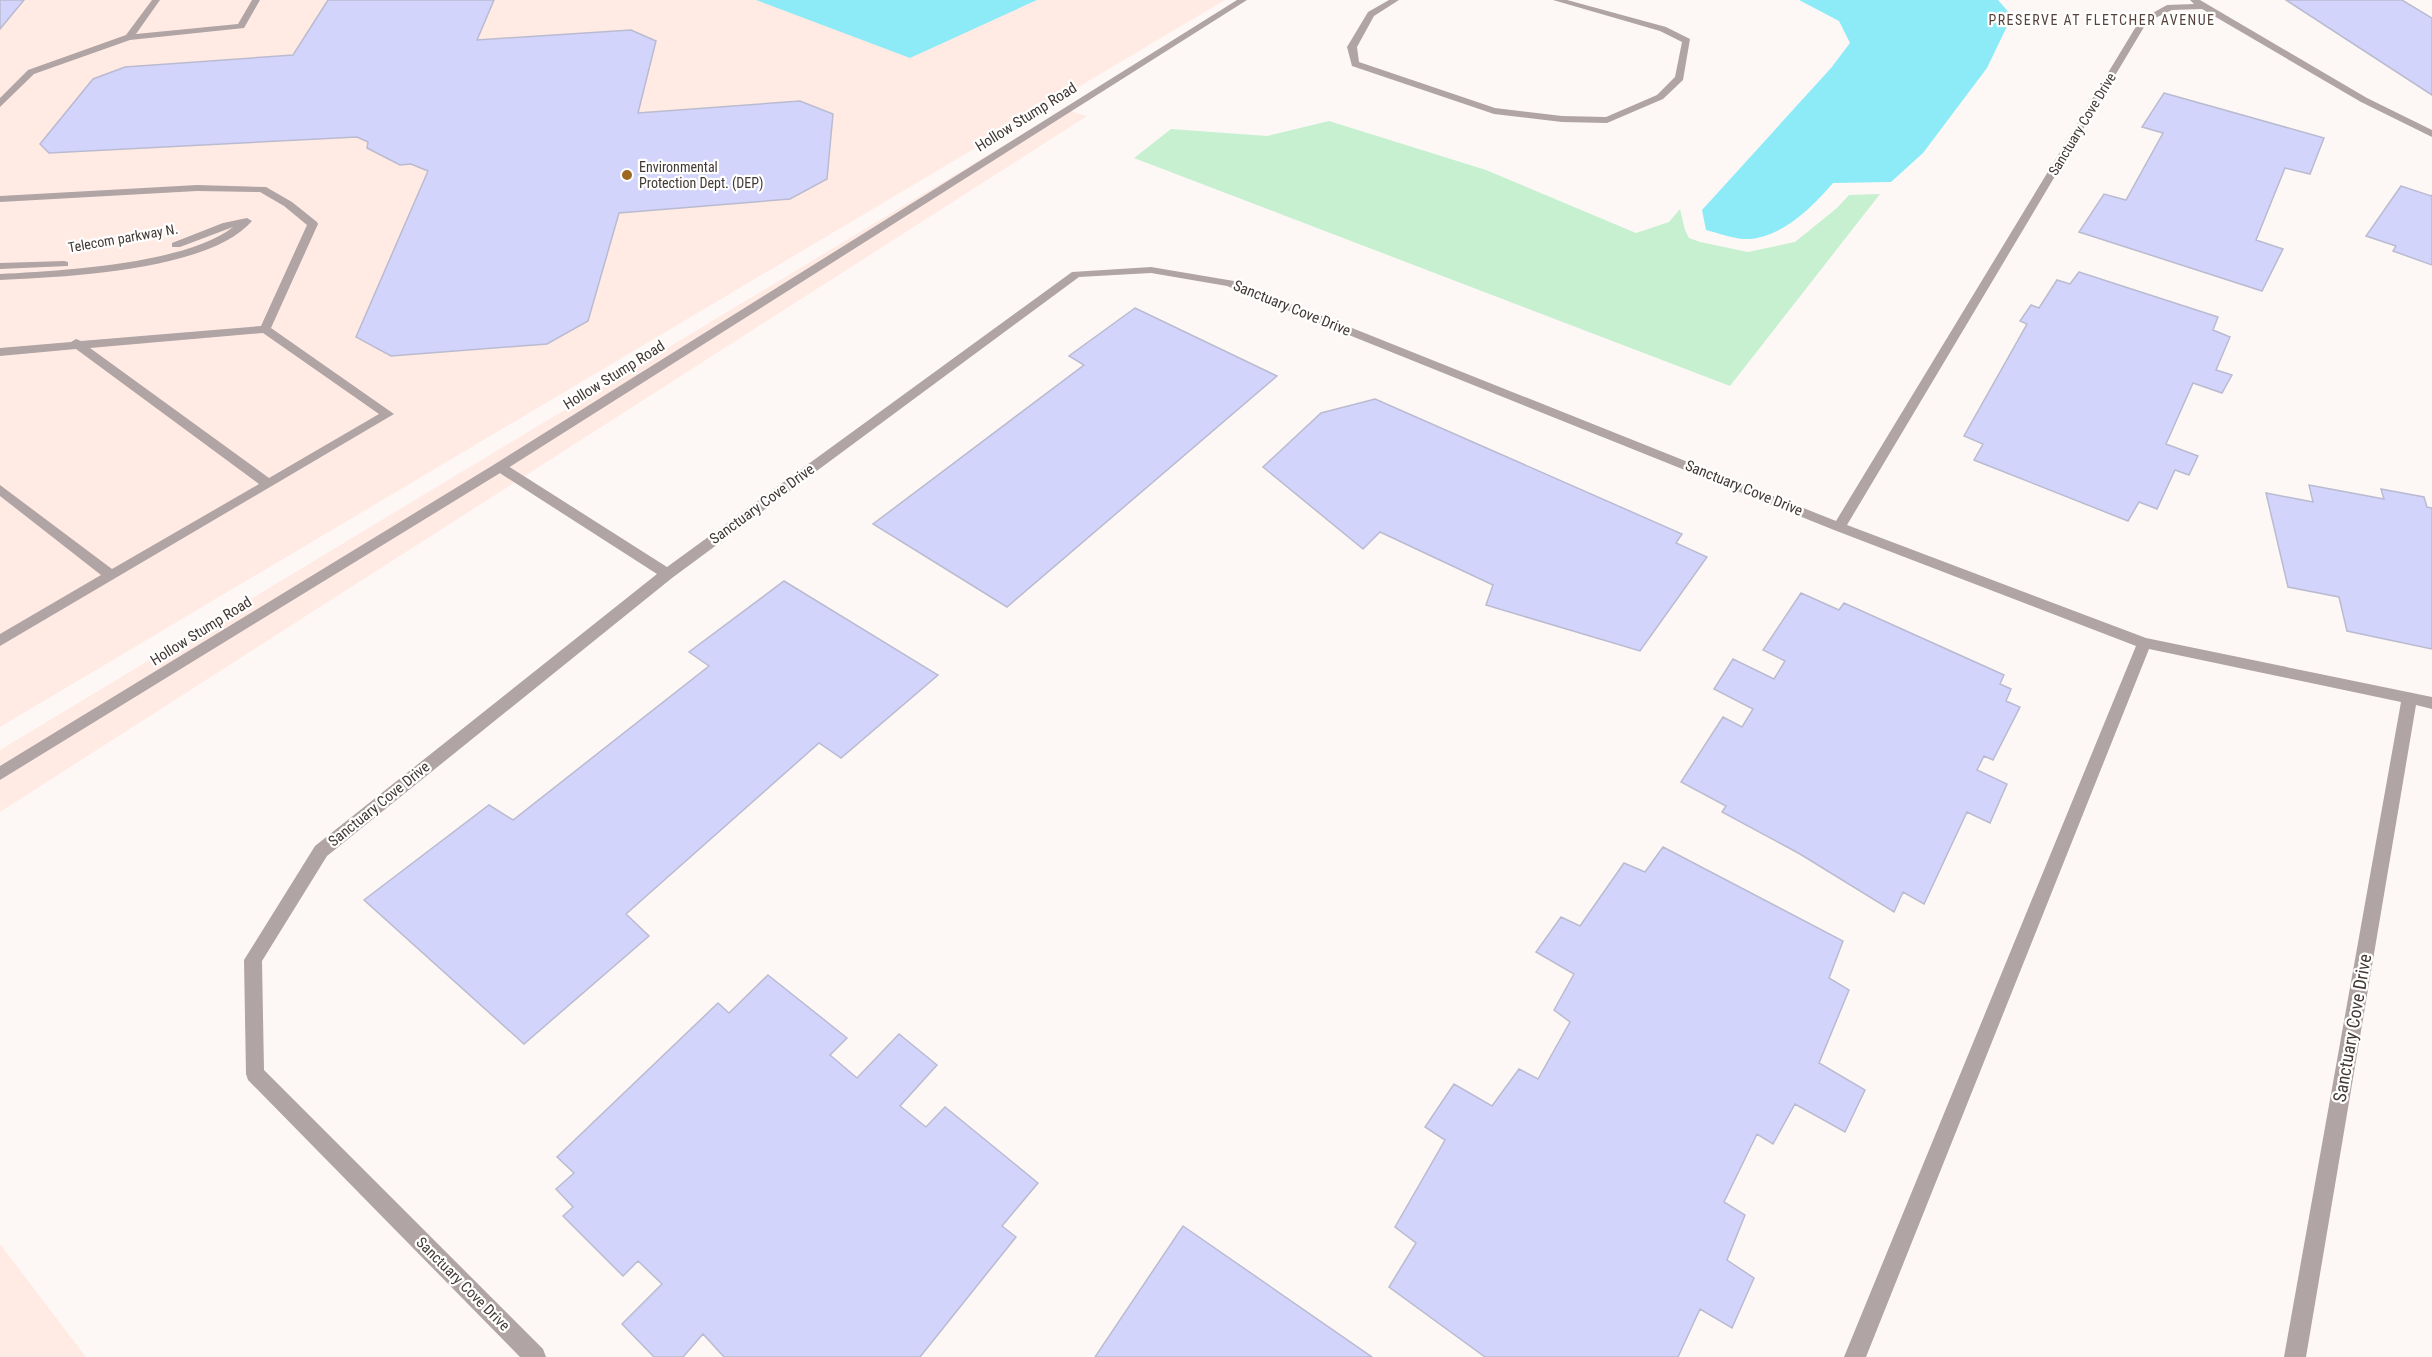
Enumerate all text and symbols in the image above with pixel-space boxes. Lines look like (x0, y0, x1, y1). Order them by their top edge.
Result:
district label: PRESERVE AT FLETCHER AVENUE (1988, 12, 2216, 28)
street label: Sanctuary Cove Drive (2045, 69, 2119, 178)
street label: Hollow Stump Road (972, 79, 1080, 155)
place label: Environmental Protection Dept. (DEP) (639, 159, 764, 192)
marker: Environmental Protection Dept. (DEP) (620, 168, 634, 182)
street label: Telecom parkway N. (67, 220, 179, 256)
street label: Sanctuary Cove Drive (1231, 276, 1353, 340)
street label: Hollow Stump Road (560, 337, 668, 413)
street label: Sanctuary Cove Drive (1683, 456, 1805, 520)
street label: Sanctuary Cove Drive (706, 460, 818, 548)
street label: Hollow Stump Road (147, 593, 255, 669)
street label: Sanctuary Cove Drive (325, 758, 433, 850)
street label: Sanctuary Cove Drive (2329, 952, 2375, 1104)
street label: Sanctuary Cove Drive (412, 1233, 514, 1335)

